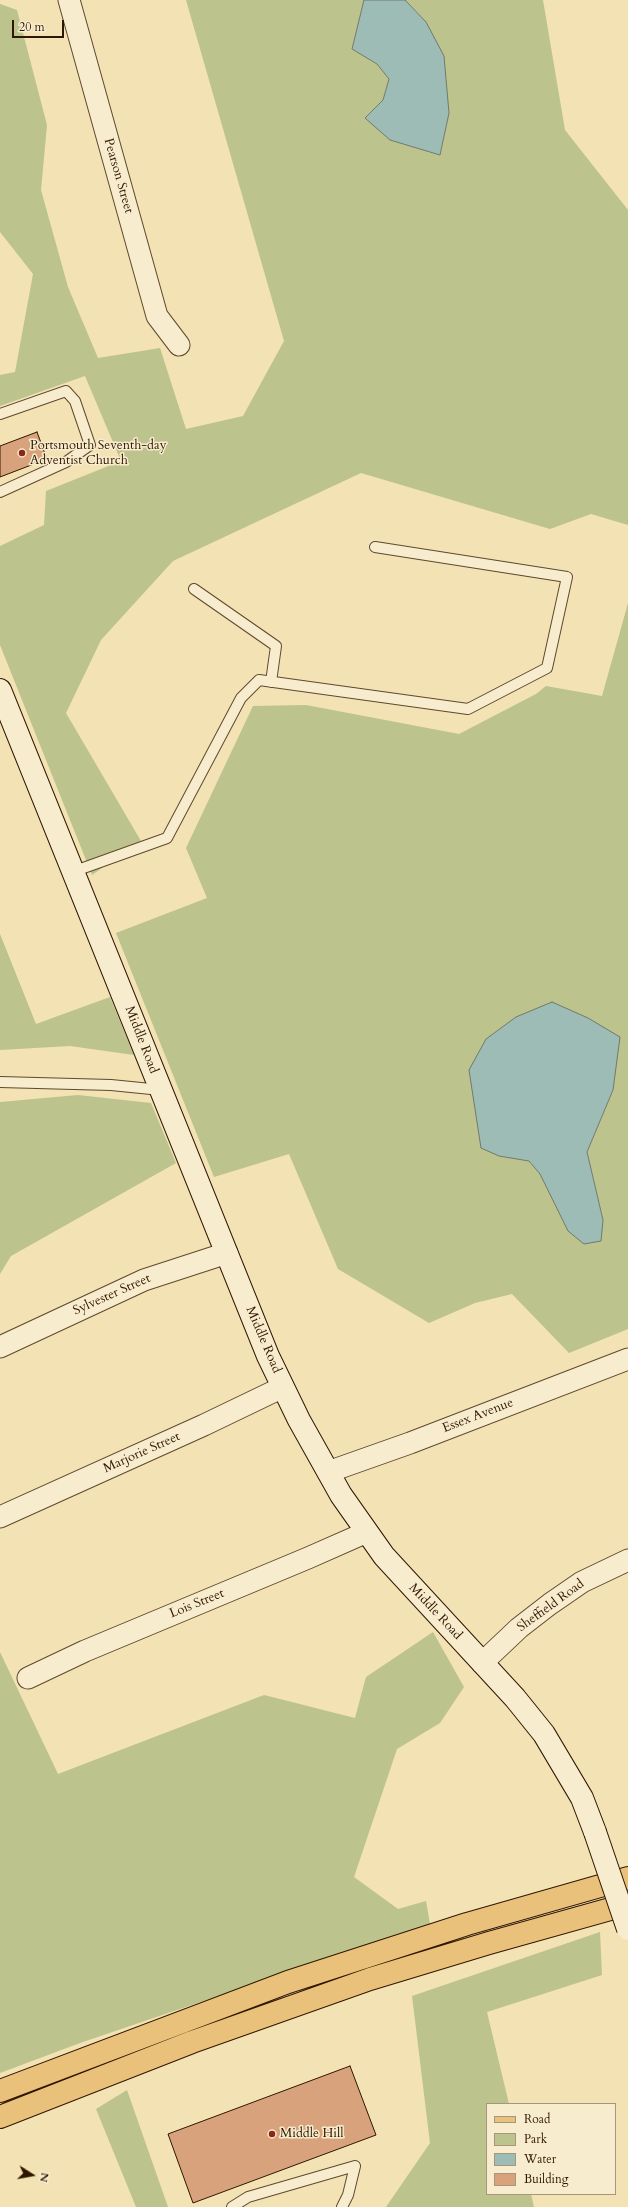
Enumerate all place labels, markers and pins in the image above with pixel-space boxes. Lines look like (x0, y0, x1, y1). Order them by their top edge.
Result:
place label: Portsmouth Seventh-day Adventist Church (30, 438, 167, 469)
marker: Portsmouth Seventh-day Adventist Church (17, 448, 27, 458)
place label: Middle Hill (280, 2126, 344, 2142)
marker: Middle Hill (267, 2129, 277, 2139)

